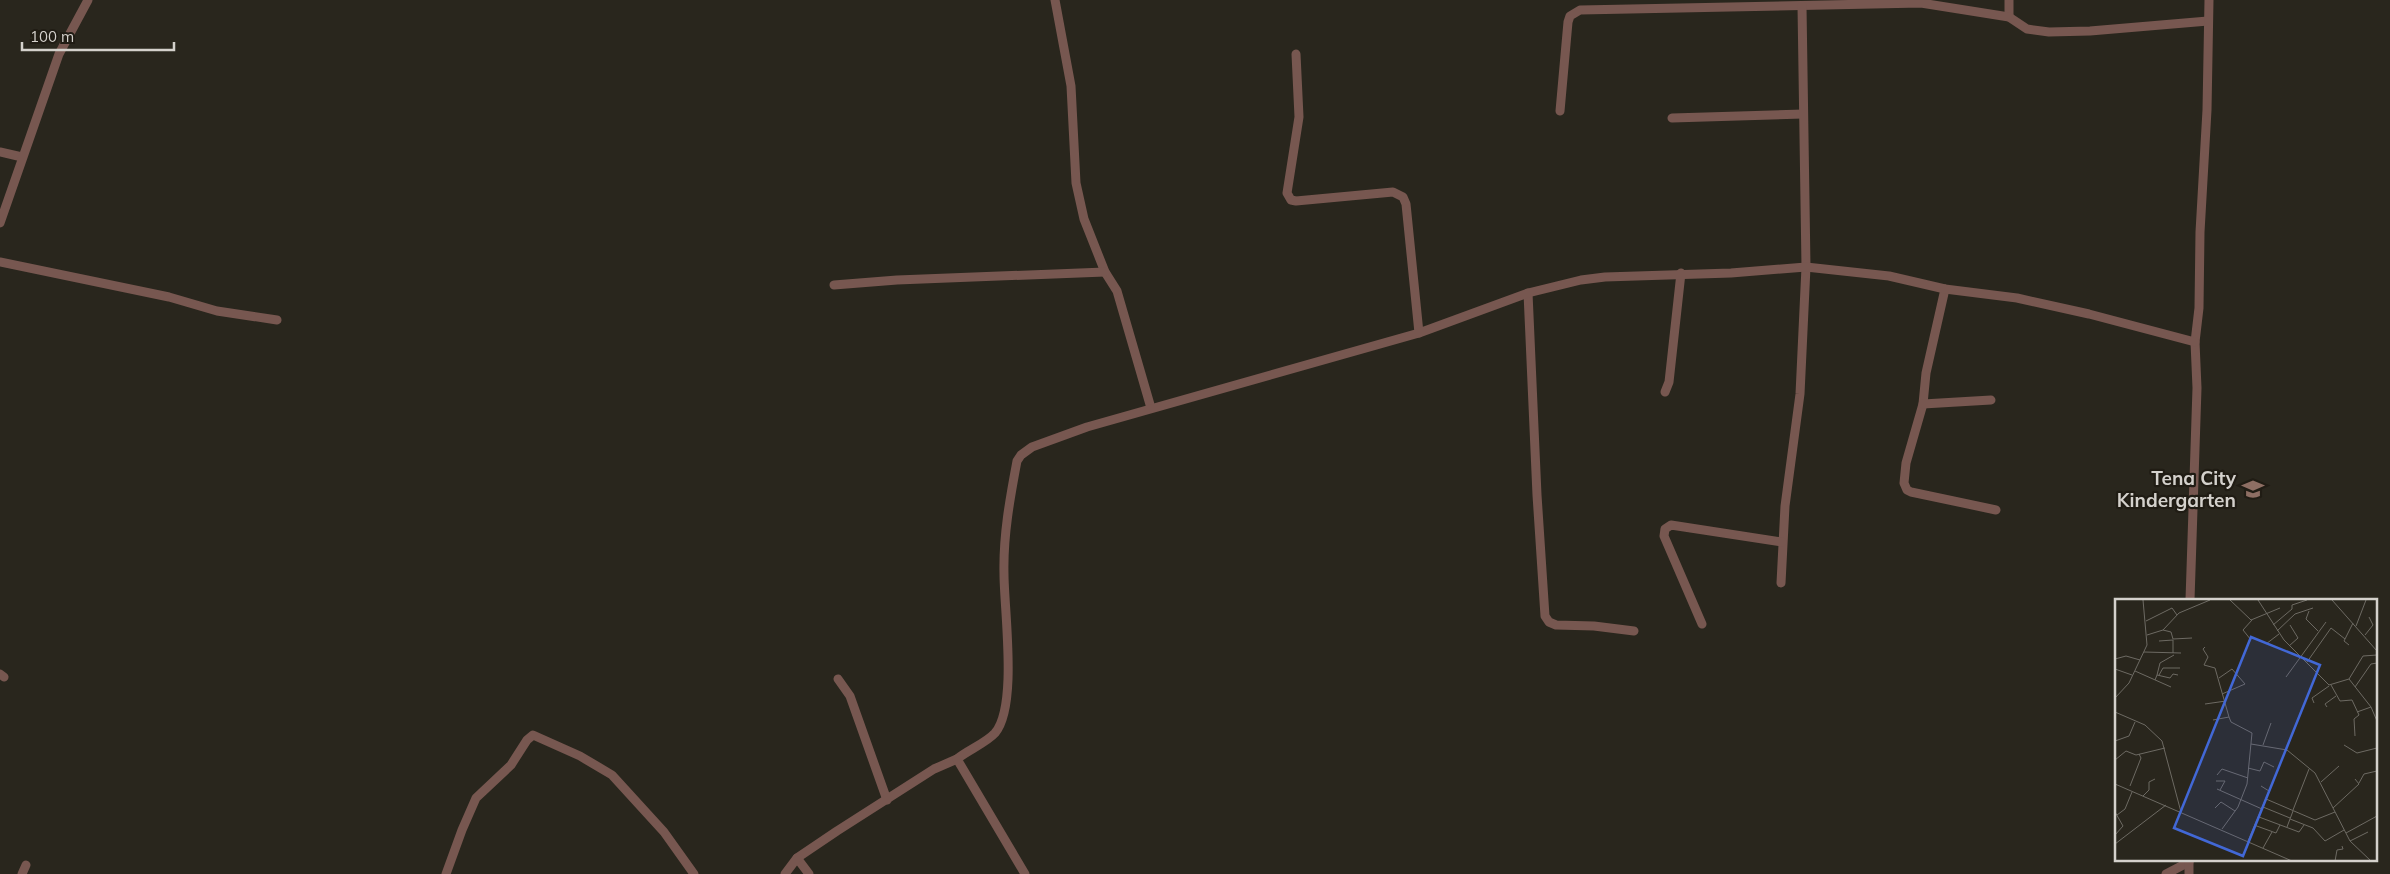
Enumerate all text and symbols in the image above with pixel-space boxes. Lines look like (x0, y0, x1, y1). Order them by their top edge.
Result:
scale bar (22, 20, 175, 52)
text: 100 m (30, 27, 74, 46)
place label: Tena City Kindergarten (2117, 466, 2237, 512)
school or university icon: Tena City Kindergarten (2240, 476, 2266, 502)
inset map (2115, 599, 2378, 862)

